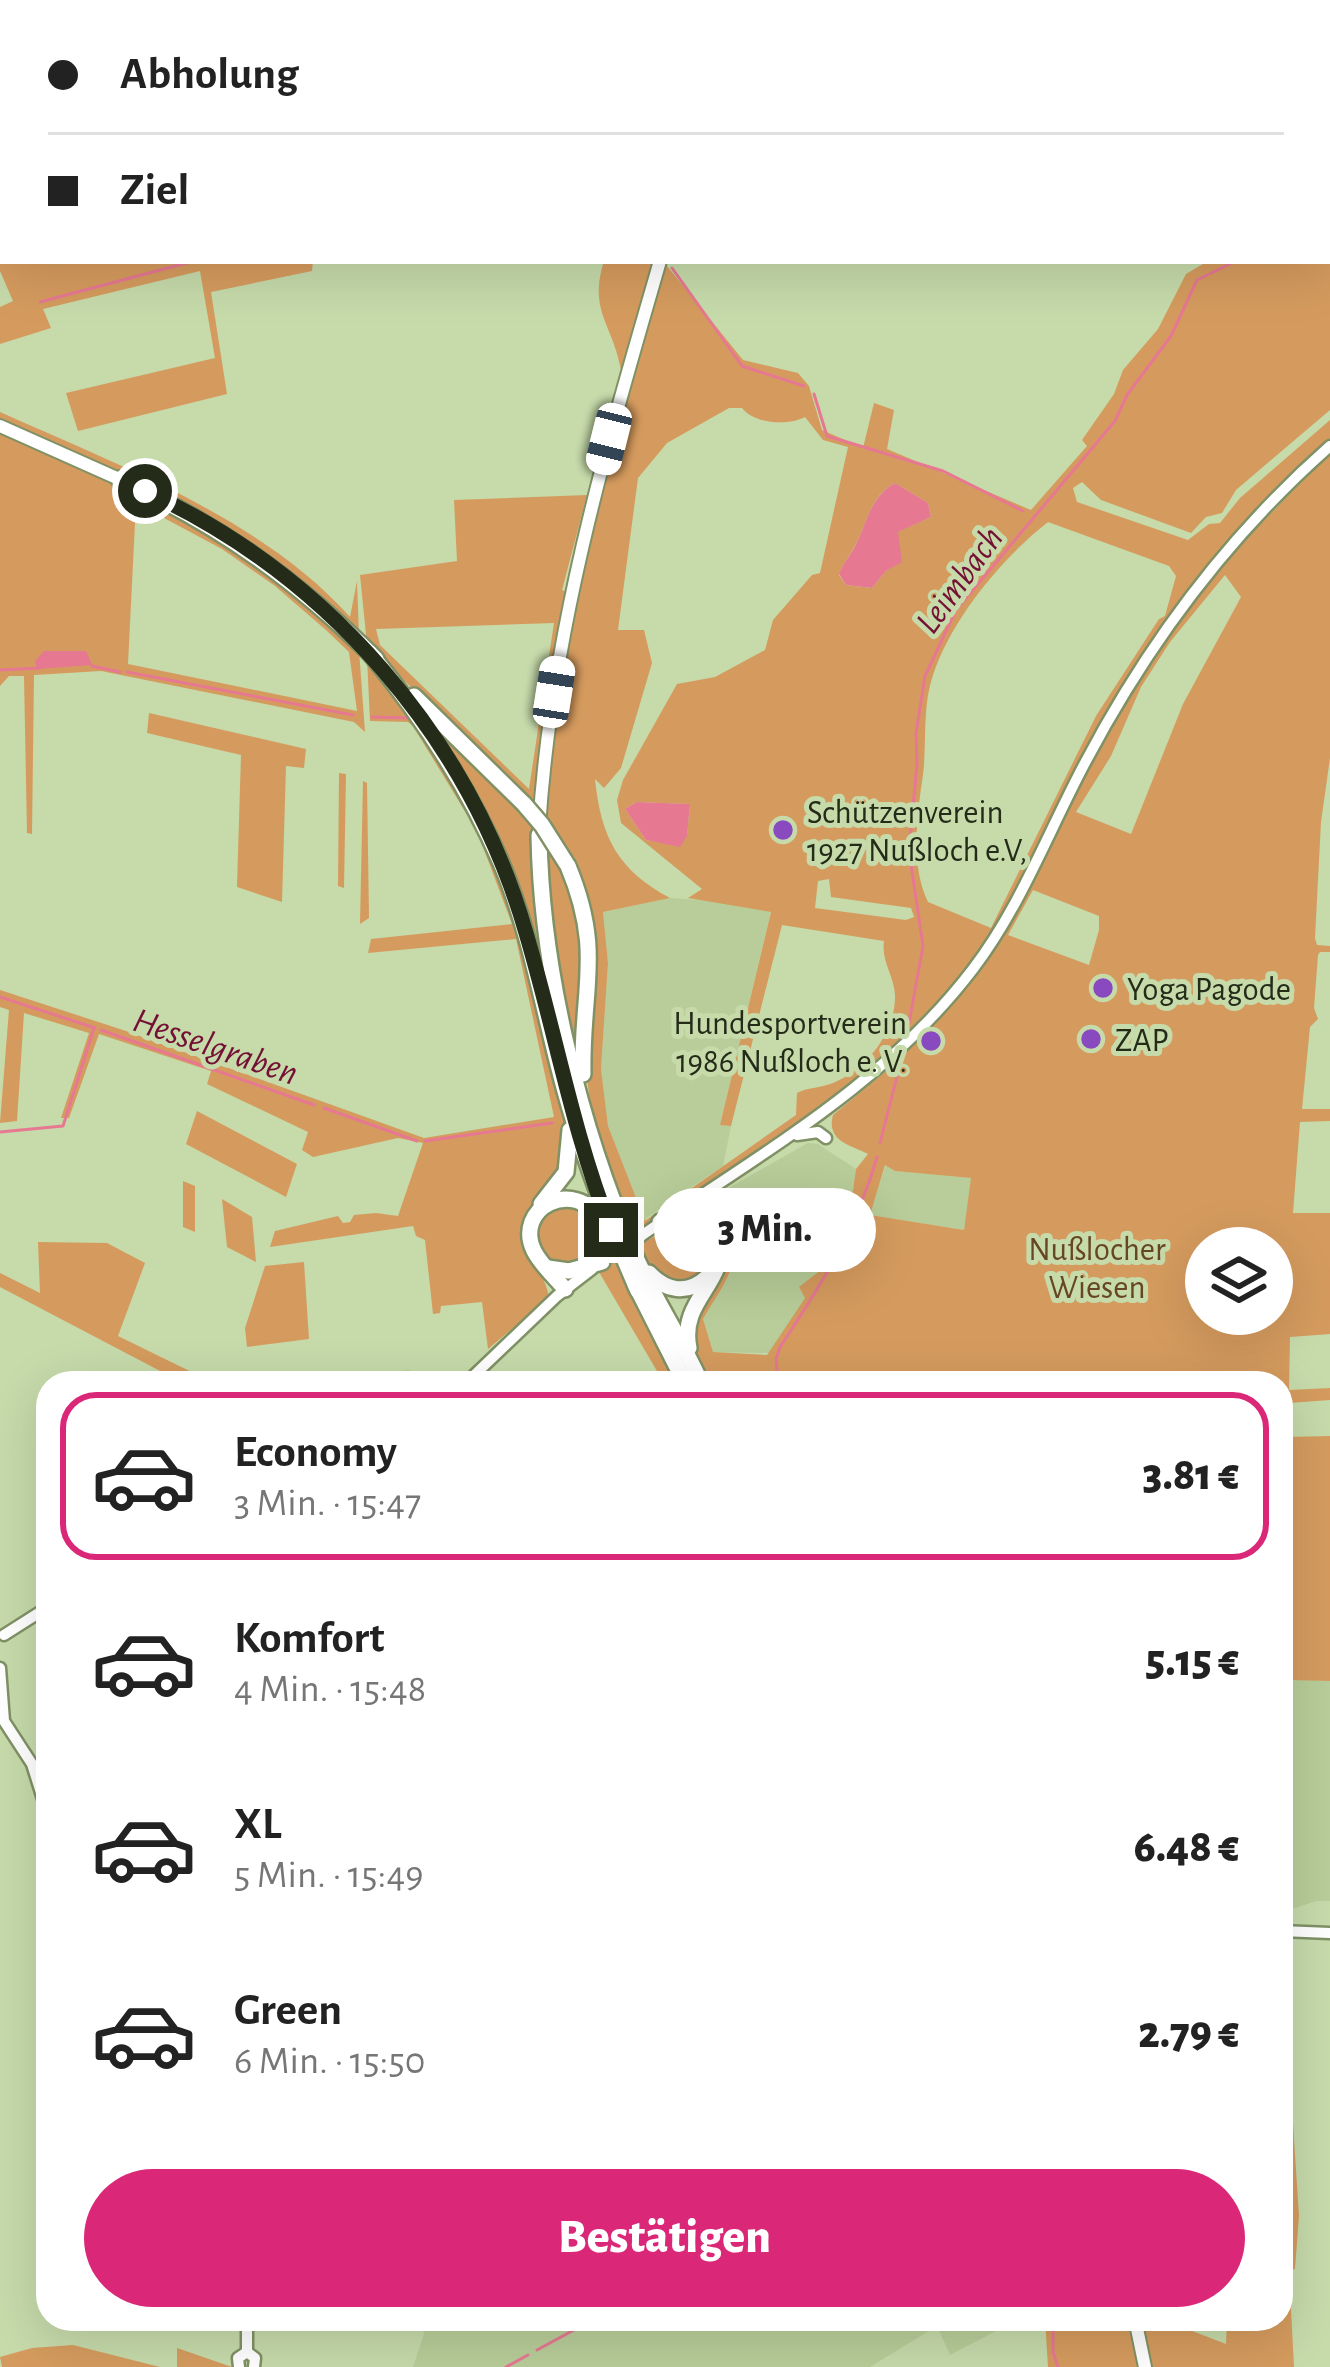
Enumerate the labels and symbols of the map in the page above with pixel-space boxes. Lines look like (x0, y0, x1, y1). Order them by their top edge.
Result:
car (583, 400, 635, 478)
route start (118, 464, 172, 518)
water label: Leimbach (909, 520, 1010, 640)
car (531, 654, 577, 730)
place label: Schützenverein 1927 Nußloch e.V, (807, 797, 1027, 868)
marker: Schützenverein 1927 Nußloch e.V, (770, 817, 796, 843)
place label: Yoga Pagode (1127, 974, 1291, 1007)
marker: Yoga Pagode (1090, 975, 1116, 1001)
water label: Hesselgraben (128, 1002, 302, 1092)
place label: Hundesportverein 1986 Nußloch e. V. (673, 1008, 907, 1079)
place label: ZAP (1115, 1025, 1169, 1058)
marker: ZAP (1078, 1026, 1104, 1052)
marker: Hundesportverein 1986 Nußloch e. V. (918, 1028, 944, 1054)
callout: 3 Min. (653, 1188, 875, 1272)
route end (584, 1203, 638, 1257)
park label: Nußlocher Wiesen (1028, 1234, 1166, 1305)

